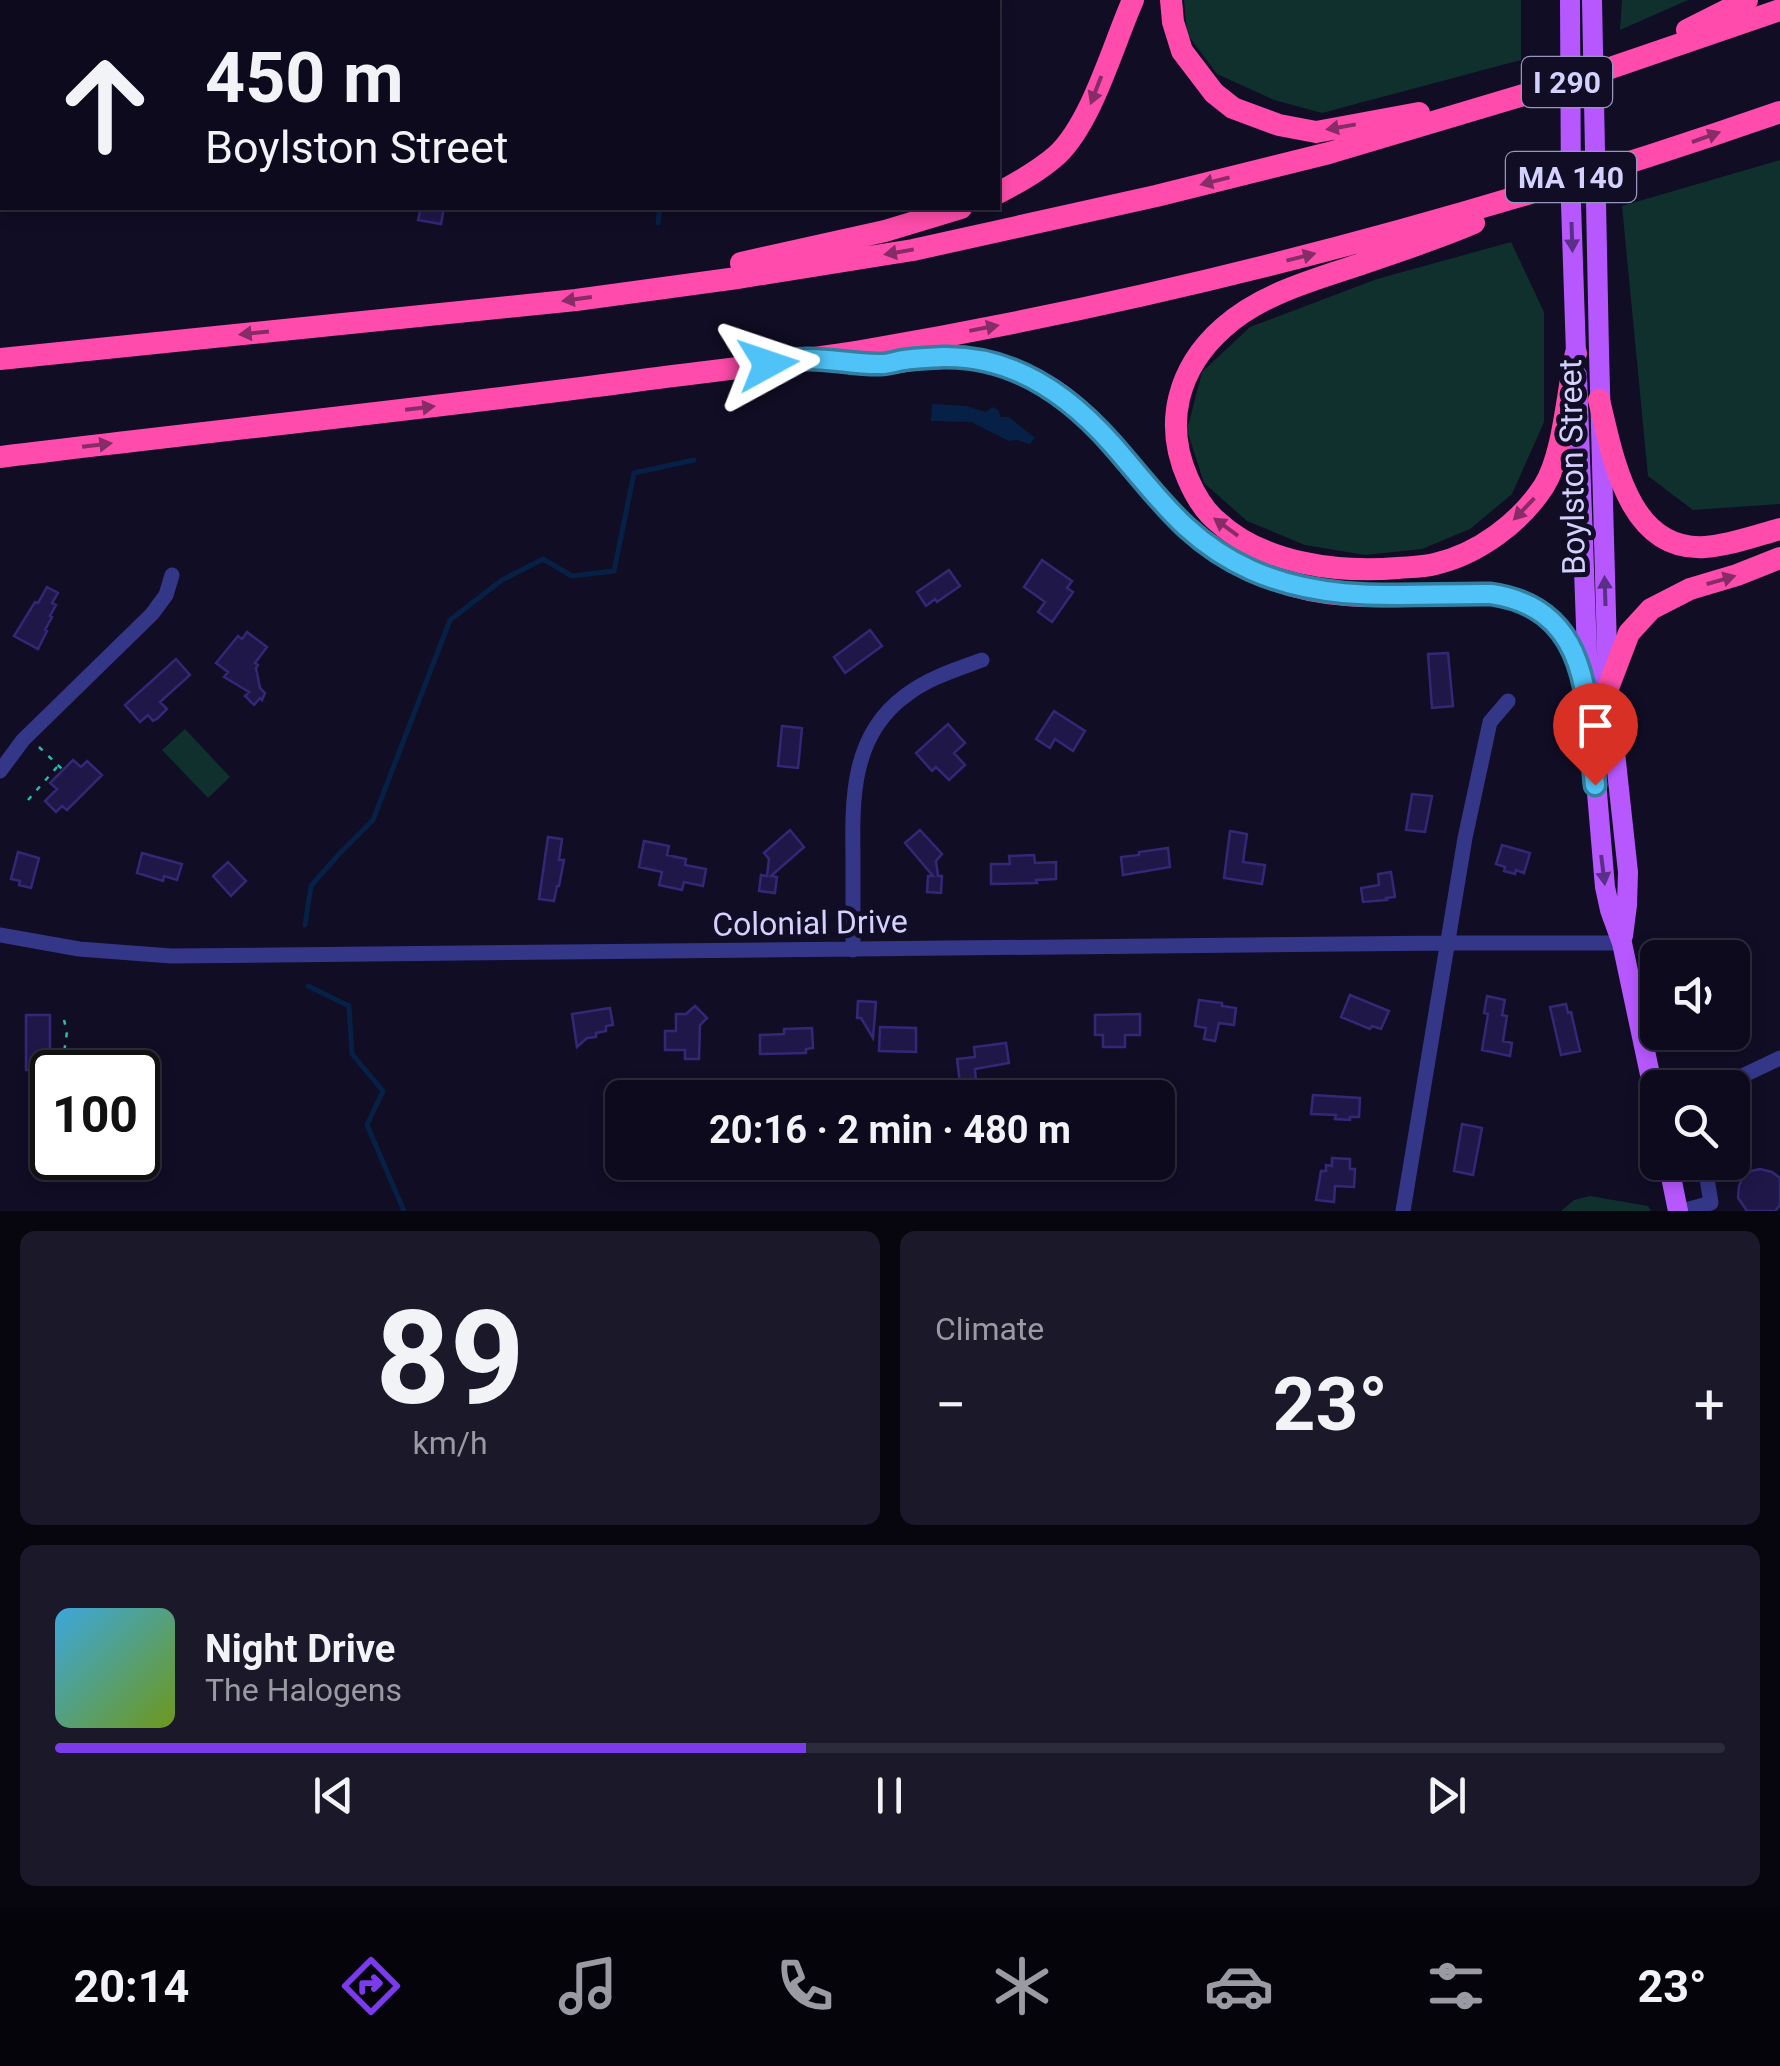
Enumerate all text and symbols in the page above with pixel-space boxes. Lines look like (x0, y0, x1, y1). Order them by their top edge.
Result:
text: 450 m (205, 37, 404, 119)
icon: ahead (40, 40, 170, 170)
road number: I 290 (1522, 57, 1612, 107)
one-way arrow (1088, 76, 1103, 106)
one-way arrow (1325, 120, 1356, 135)
text: Boylston Street (205, 121, 509, 174)
one-way arrow (1691, 129, 1721, 144)
road number: MA 140 (1506, 152, 1636, 202)
one-way arrow (1199, 174, 1230, 189)
one-way arrow (1565, 222, 1581, 254)
one-way arrow (882, 245, 914, 260)
one-way arrow (1286, 249, 1317, 264)
one-way arrow (561, 292, 592, 308)
position arrow (716, 312, 820, 416)
one-way arrow (969, 319, 1000, 335)
one-way arrow (237, 326, 269, 342)
street label: Boylston Street (1551, 359, 1593, 575)
one-way arrow (404, 400, 436, 416)
one-way arrow (81, 437, 113, 453)
one-way arrow (1513, 496, 1536, 520)
one-way arrow (1213, 518, 1239, 537)
one-way arrow (1705, 571, 1736, 587)
one-way arrow (1597, 574, 1613, 606)
pin (1553, 683, 1638, 786)
icon: arrive (1568, 698, 1623, 753)
one-way arrow (1595, 855, 1611, 886)
street label: Colonial Drive (712, 902, 908, 944)
map controls (1640, 940, 1750, 1180)
button: sound (1640, 940, 1750, 1050)
speed limit sign: 100 (30, 1050, 160, 1180)
button: search (1640, 1070, 1750, 1180)
text: 20:16 · 2 min · 480 m (709, 1108, 1071, 1152)
text: 89 (375, 1282, 525, 1435)
text: Climate (935, 1310, 1044, 1348)
text: 23° (1272, 1360, 1388, 1448)
text: − (935, 1373, 966, 1437)
text: + (1694, 1373, 1725, 1437)
text: km/h (412, 1424, 488, 1462)
text: Night Drive (205, 1627, 395, 1671)
text: The Halogens (205, 1671, 402, 1709)
icon: previous (306, 1768, 361, 1823)
icon: pause (862, 1768, 917, 1823)
icon: next (1419, 1768, 1474, 1823)
icon: directions (336, 1951, 406, 2021)
icon: music (553, 1951, 623, 2021)
icon: phone (770, 1951, 840, 2021)
icon: climate (987, 1951, 1057, 2021)
icon: car (1204, 1951, 1274, 2021)
icon: filters (1421, 1951, 1491, 2021)
text: 20:14 (73, 1960, 189, 2013)
text: 23° (1637, 1960, 1707, 2013)

